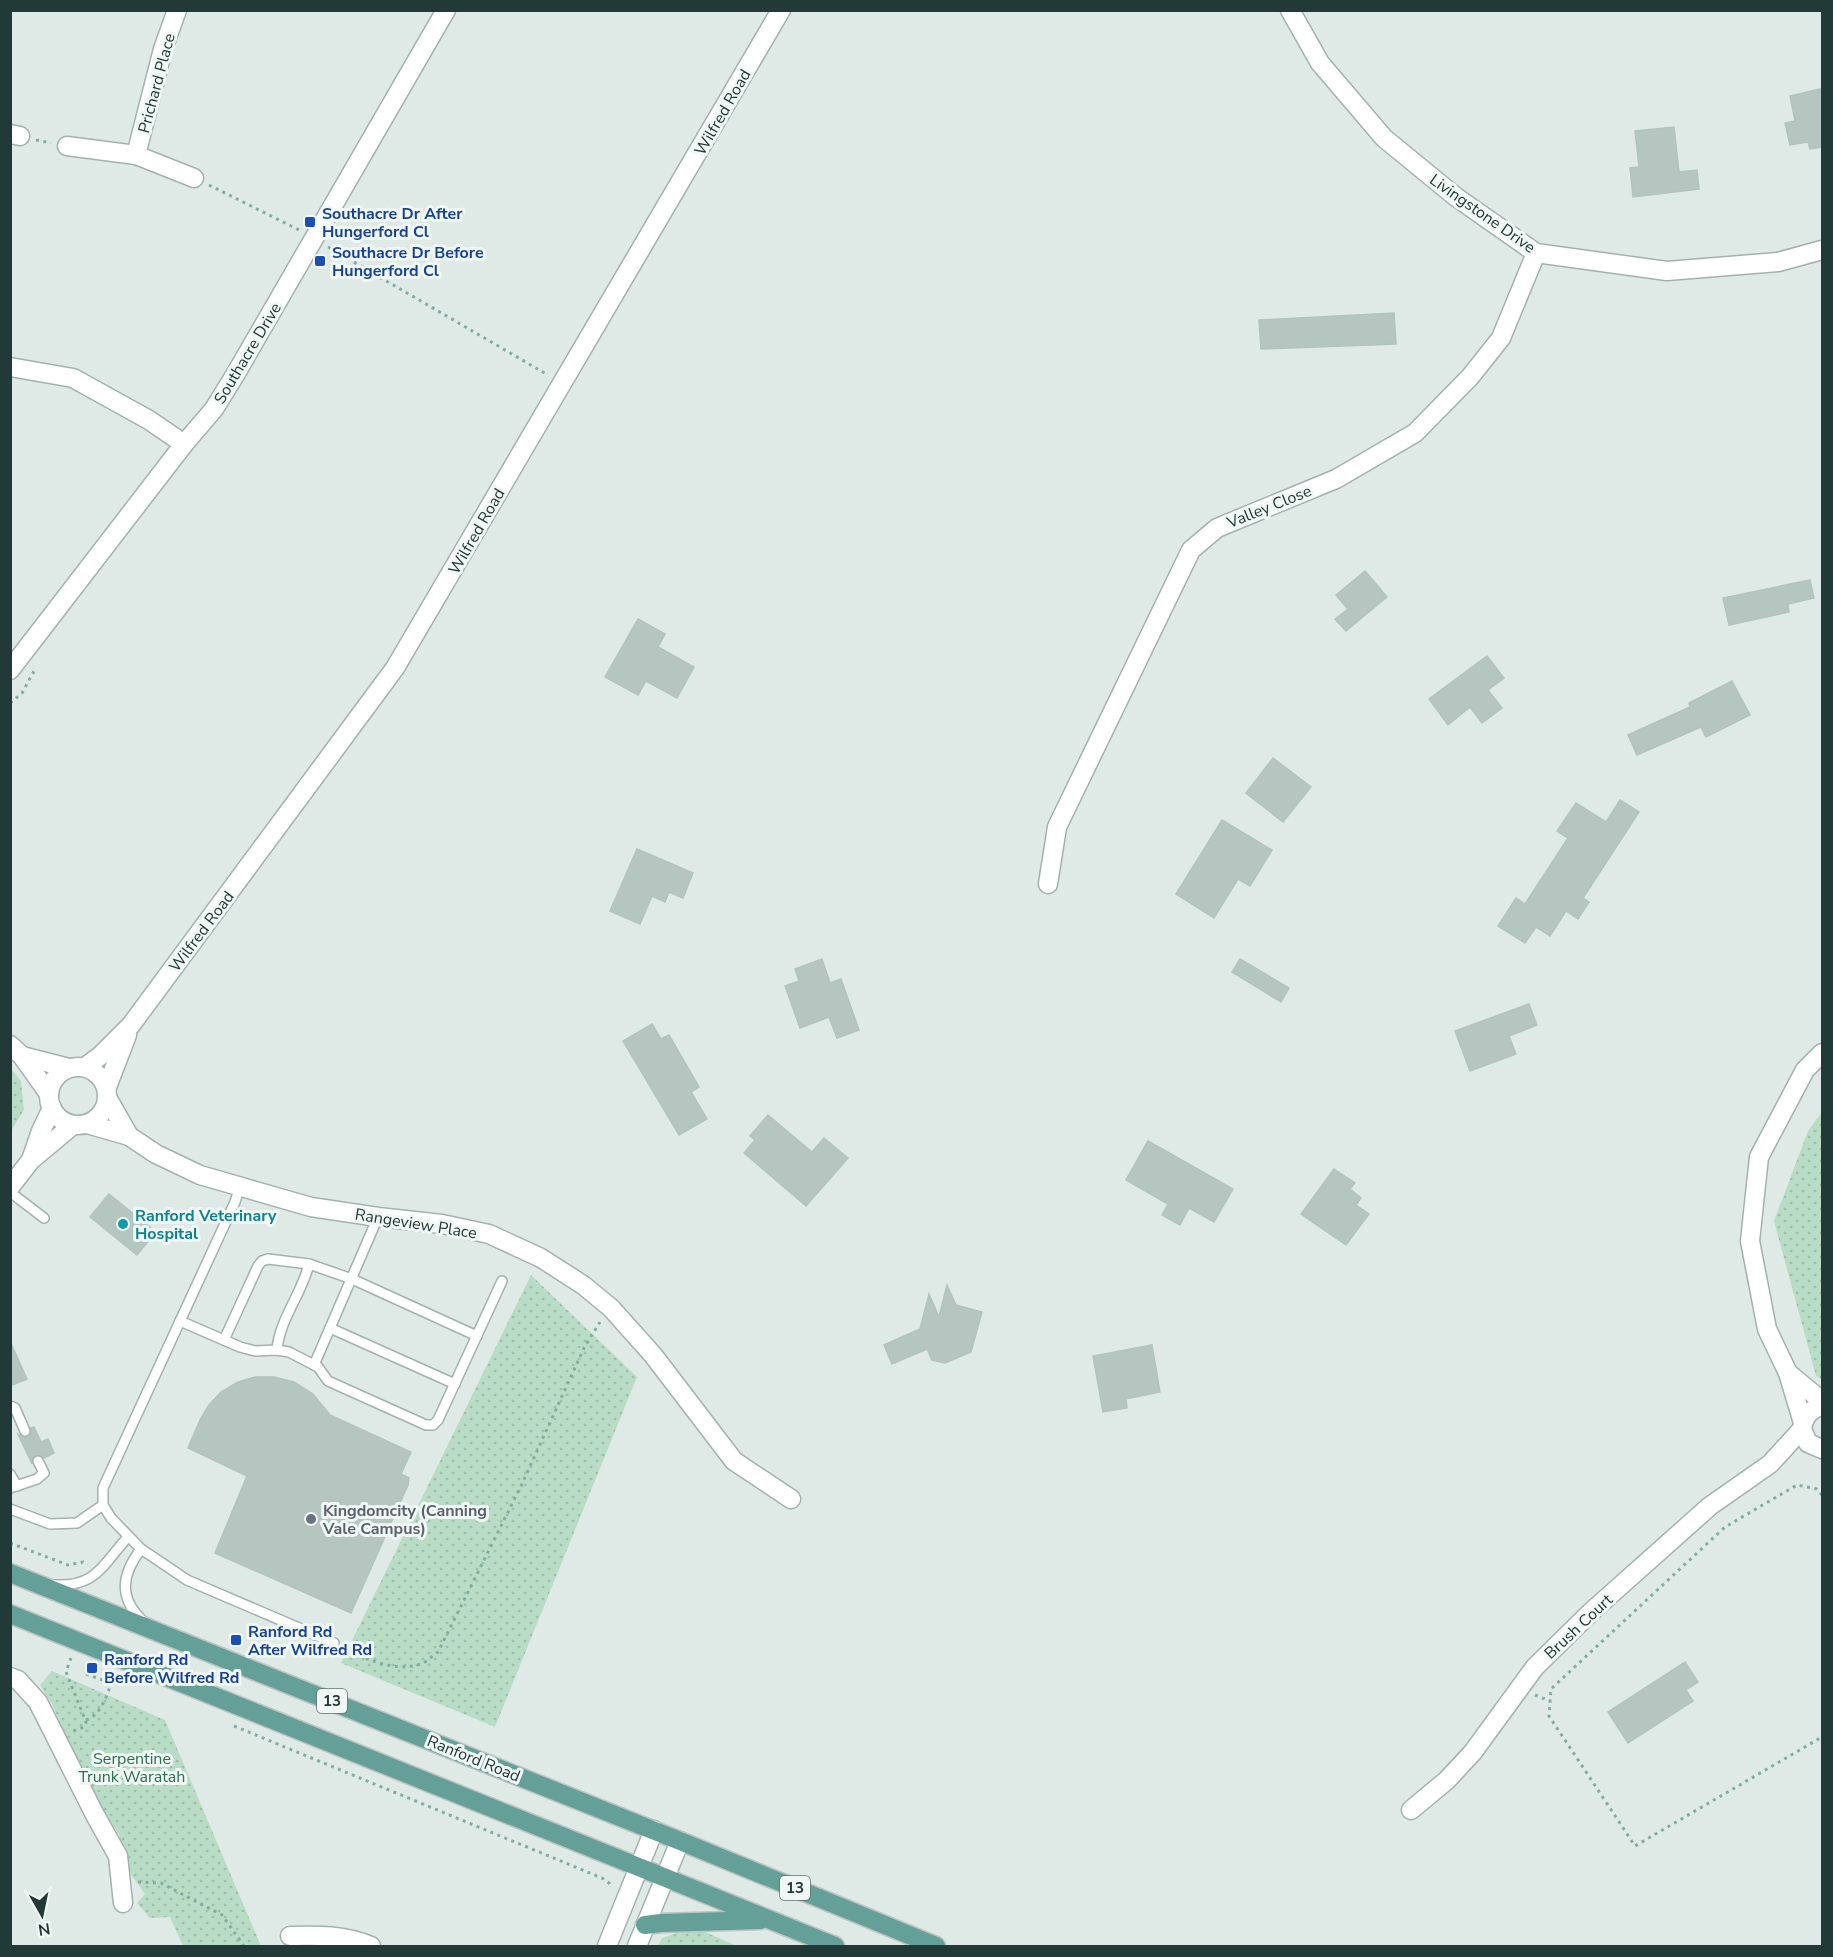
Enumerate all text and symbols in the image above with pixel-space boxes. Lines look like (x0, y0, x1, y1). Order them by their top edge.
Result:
street label: Prichard Place (133, 31, 181, 136)
street label: Wilfred Road (689, 65, 756, 160)
street label: Livingstone Drive (1425, 169, 1540, 259)
place label: Southacre Dr After Hungerford Cl (322, 203, 463, 243)
marker: Southacre Dr After Hungerford Cl (303, 215, 317, 229)
place label: Southacre Dr Before Hungerford Cl (332, 242, 484, 282)
marker: Southacre Dr Before Hungerford Cl (313, 254, 327, 268)
street label: Southacre Drive (209, 299, 287, 408)
street label: Valley Close (1223, 480, 1315, 534)
street label: Wilfred Road (443, 484, 510, 579)
street label: Wilfred Road (164, 887, 239, 977)
street label: Rangeview Place (353, 1203, 478, 1244)
place label: Ranford Veterinary Hospital (135, 1205, 277, 1245)
marker: Ranford Veterinary Hospital (116, 1217, 130, 1231)
place label: Kingdomcity (Canning Vale Campus) (322, 1500, 487, 1540)
marker: Kingdomcity (Canning Vale Campus) (304, 1512, 318, 1526)
street label: Brush Court (1540, 1589, 1618, 1664)
place label: Ranford Rd After Wilfred Rd (248, 1621, 372, 1661)
marker: Ranford Rd After Wilfred Rd (229, 1633, 243, 1647)
place label: Ranford Rd Before Wilfred Rd (104, 1649, 239, 1689)
marker: Ranford Rd Before Wilfred Rd (85, 1661, 99, 1675)
road number: 13 (317, 1689, 347, 1713)
street label: Ranford Road (424, 1730, 523, 1788)
park label: Serpentine Trunk Waratah (79, 1748, 185, 1788)
road number: 13 (780, 1876, 810, 1900)
north arrow (12, 1885, 72, 1945)
text: N (37, 1917, 52, 1941)

